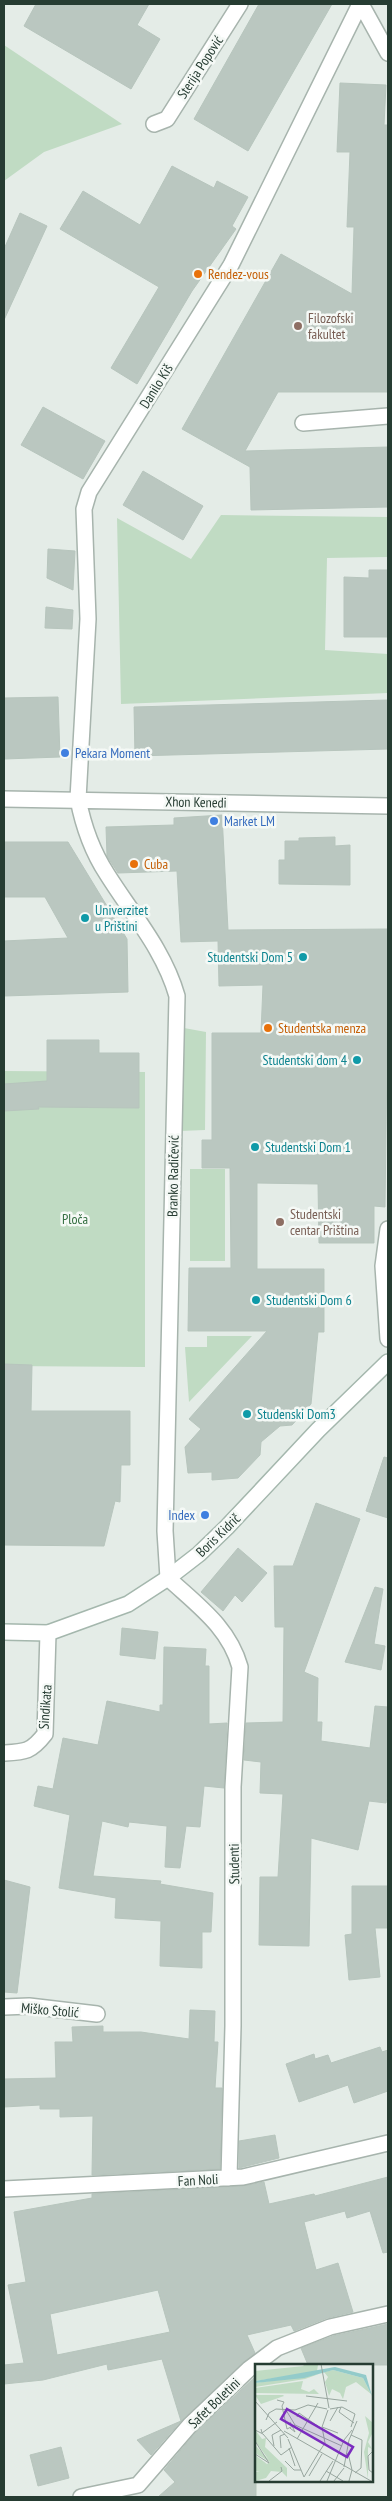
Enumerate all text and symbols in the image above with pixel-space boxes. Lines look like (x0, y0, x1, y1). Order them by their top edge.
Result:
street label: Sterija Popović (173, 32, 227, 102)
place label: Rendez-vous (208, 265, 269, 283)
marker: Rendez-vous (192, 268, 204, 280)
place label: Filozofski fakultet (308, 309, 354, 343)
marker: Filozofski fakultet (292, 320, 304, 332)
street label: Danilo Kiš (135, 360, 177, 412)
place label: Pekara Moment (75, 744, 150, 762)
marker: Pekara Moment (59, 747, 71, 759)
street label: Xhon Kenedi (165, 792, 227, 812)
place label: Market LM (224, 812, 275, 830)
marker: Market LM (208, 815, 220, 827)
place label: Cuba (144, 855, 168, 873)
marker: Cuba (128, 858, 140, 870)
place label: Univerzitet u Prištini (95, 901, 148, 935)
marker: Univerzitet u Prištini (79, 912, 91, 924)
place label: Studentski Dom 5 (207, 948, 293, 966)
marker: Studentski Dom 5 (297, 951, 309, 963)
place label: Studentska menza (278, 1019, 366, 1037)
marker: Studentska menza (262, 1022, 274, 1034)
place label: Studentski dom 4 (263, 1051, 348, 1069)
marker: Studentski dom 4 (351, 1054, 363, 1066)
street label: Branko Radičević (163, 1135, 183, 1217)
place label: Studentski Dom 1 (265, 1138, 351, 1156)
marker: Studentski Dom 1 (249, 1141, 261, 1153)
place label: Studentski centar Priština (290, 1205, 359, 1239)
park label: Ploča (62, 1210, 88, 1228)
marker: Studentski centar Priština (274, 1216, 286, 1228)
place label: Studentski Dom 6 (266, 1291, 352, 1309)
marker: Studentski Dom 6 (250, 1294, 262, 1306)
place label: Studenski Dom3 (257, 1405, 336, 1423)
marker: Studenski Dom3 (241, 1408, 253, 1420)
place label: Index (168, 1506, 195, 1524)
street label: Boris Kidrič (192, 1509, 244, 1561)
marker: Index (199, 1509, 211, 1521)
street label: Sindikata (34, 1684, 56, 1730)
street label: Studenti (225, 1843, 243, 1885)
street label: Miško Stolić (20, 1999, 80, 2021)
street label: Fan Noli (177, 2170, 219, 2190)
inset map (255, 2364, 372, 2481)
street label: Safet Boletini (184, 2374, 244, 2432)

